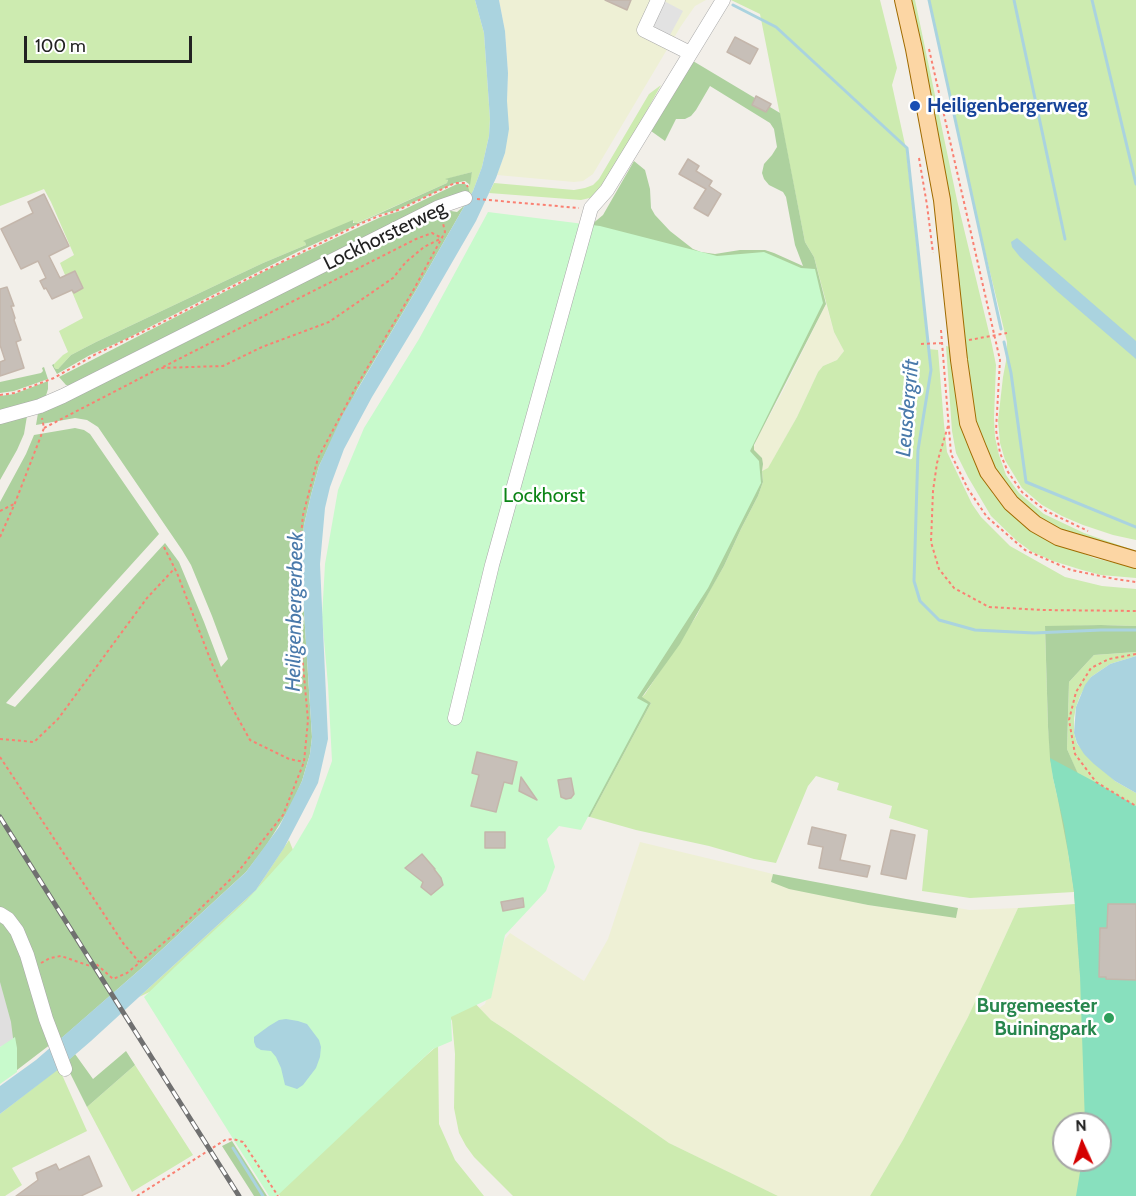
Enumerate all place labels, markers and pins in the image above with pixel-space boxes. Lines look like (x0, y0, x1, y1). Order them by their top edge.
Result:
place label: Heiligenbergerweg (927, 94, 1088, 118)
marker: Heiligenbergerweg (908, 99, 922, 113)
place label: Burgemeester Buiningpark (977, 994, 1097, 1041)
marker: Burgemeester Buiningpark (1102, 1011, 1116, 1025)

